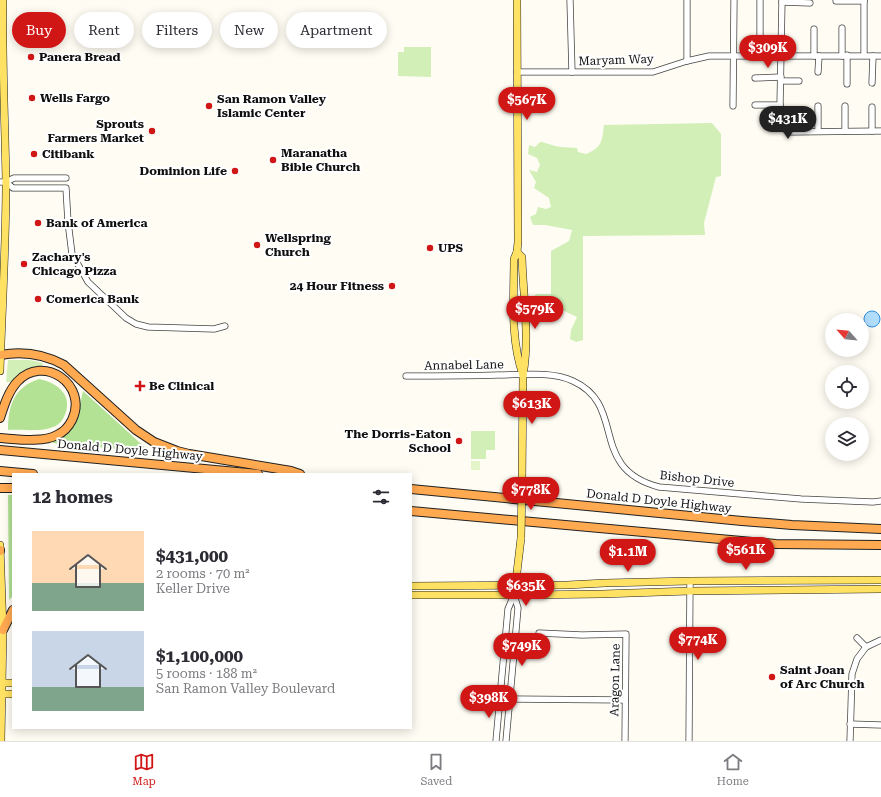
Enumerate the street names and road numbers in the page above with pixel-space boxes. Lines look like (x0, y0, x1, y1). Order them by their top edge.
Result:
street label: Maryam Way (578, 52, 655, 68)
street label: Annabel Lane (424, 357, 504, 373)
street label: Donald D Doyle Highway (57, 437, 204, 463)
street label: Bishop Drive (659, 468, 735, 490)
street label: Donald D Doyle Highway (586, 486, 733, 516)
street label: Aragon Lane (607, 643, 623, 716)

